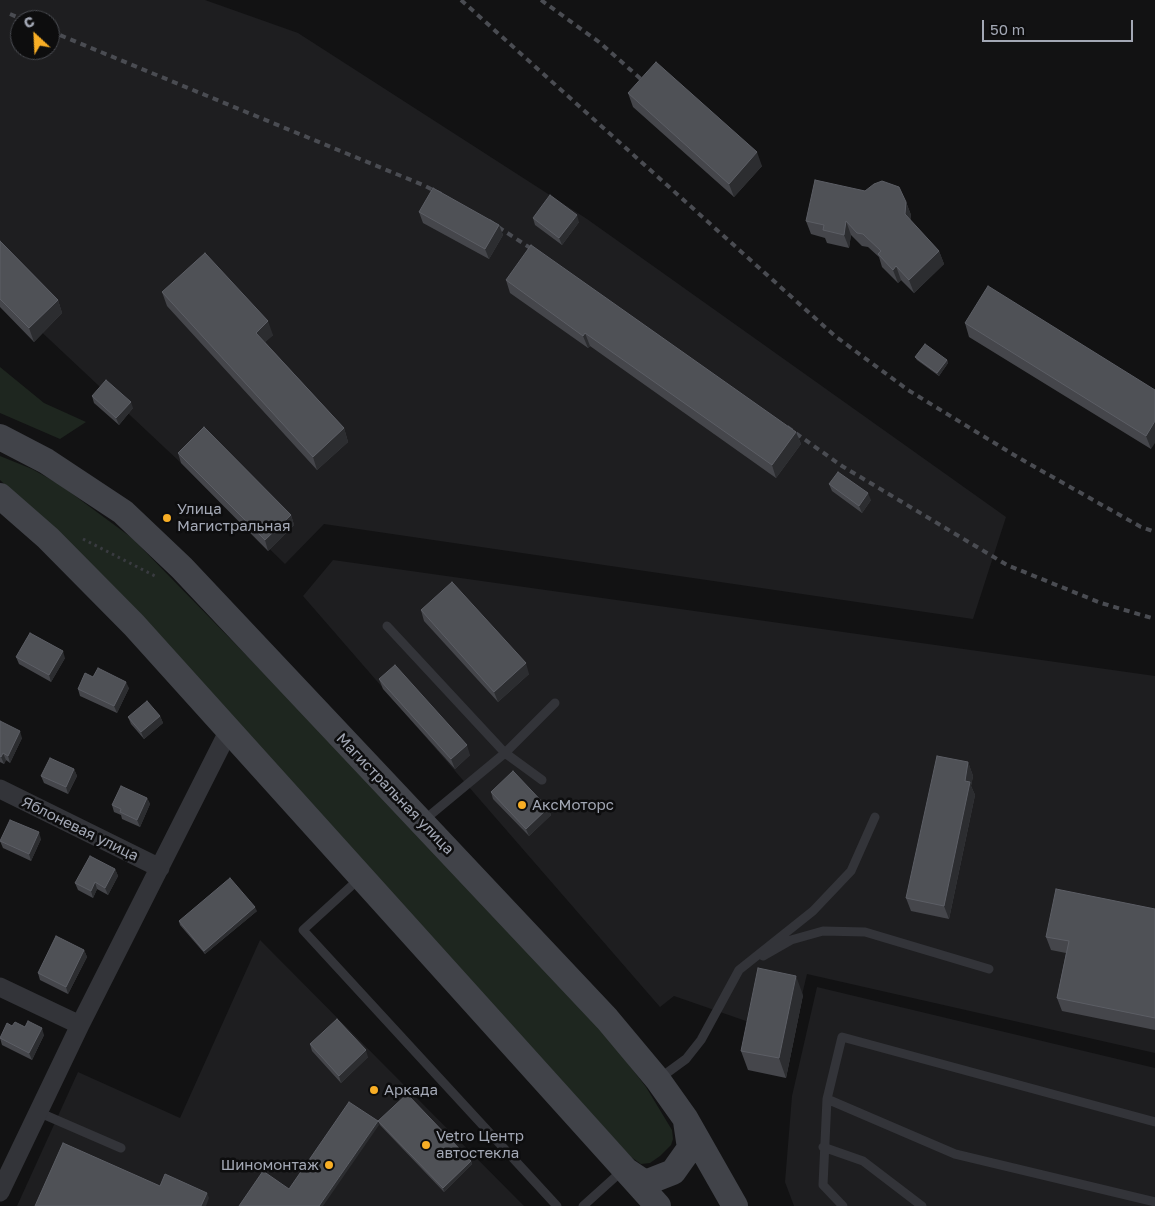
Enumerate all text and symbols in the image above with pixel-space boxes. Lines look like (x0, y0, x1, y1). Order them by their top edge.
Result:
north arrow (10, 10, 60, 60)
scale bar (985, 10, 1136, 42)
text: С (21, 12, 37, 32)
text: 50 m (990, 20, 1025, 38)
place label: Улица Магистральная (177, 500, 290, 535)
marker: Улица Магистральная (161, 512, 173, 524)
street label: Магистральная улица (333, 730, 457, 858)
street label: Яблоневая улица (19, 793, 141, 865)
place label: АксМоторс (532, 796, 614, 814)
marker: АксМоторс (516, 799, 528, 811)
place label: Аркада (384, 1081, 438, 1099)
marker: Аркада (368, 1084, 380, 1096)
place label: Vetro Центр автостекла (436, 1127, 524, 1162)
marker: Vetro Центр автостекла (420, 1139, 432, 1151)
place label: Шиномонтаж (221, 1156, 319, 1174)
marker: Шиномонтаж (323, 1159, 335, 1171)

